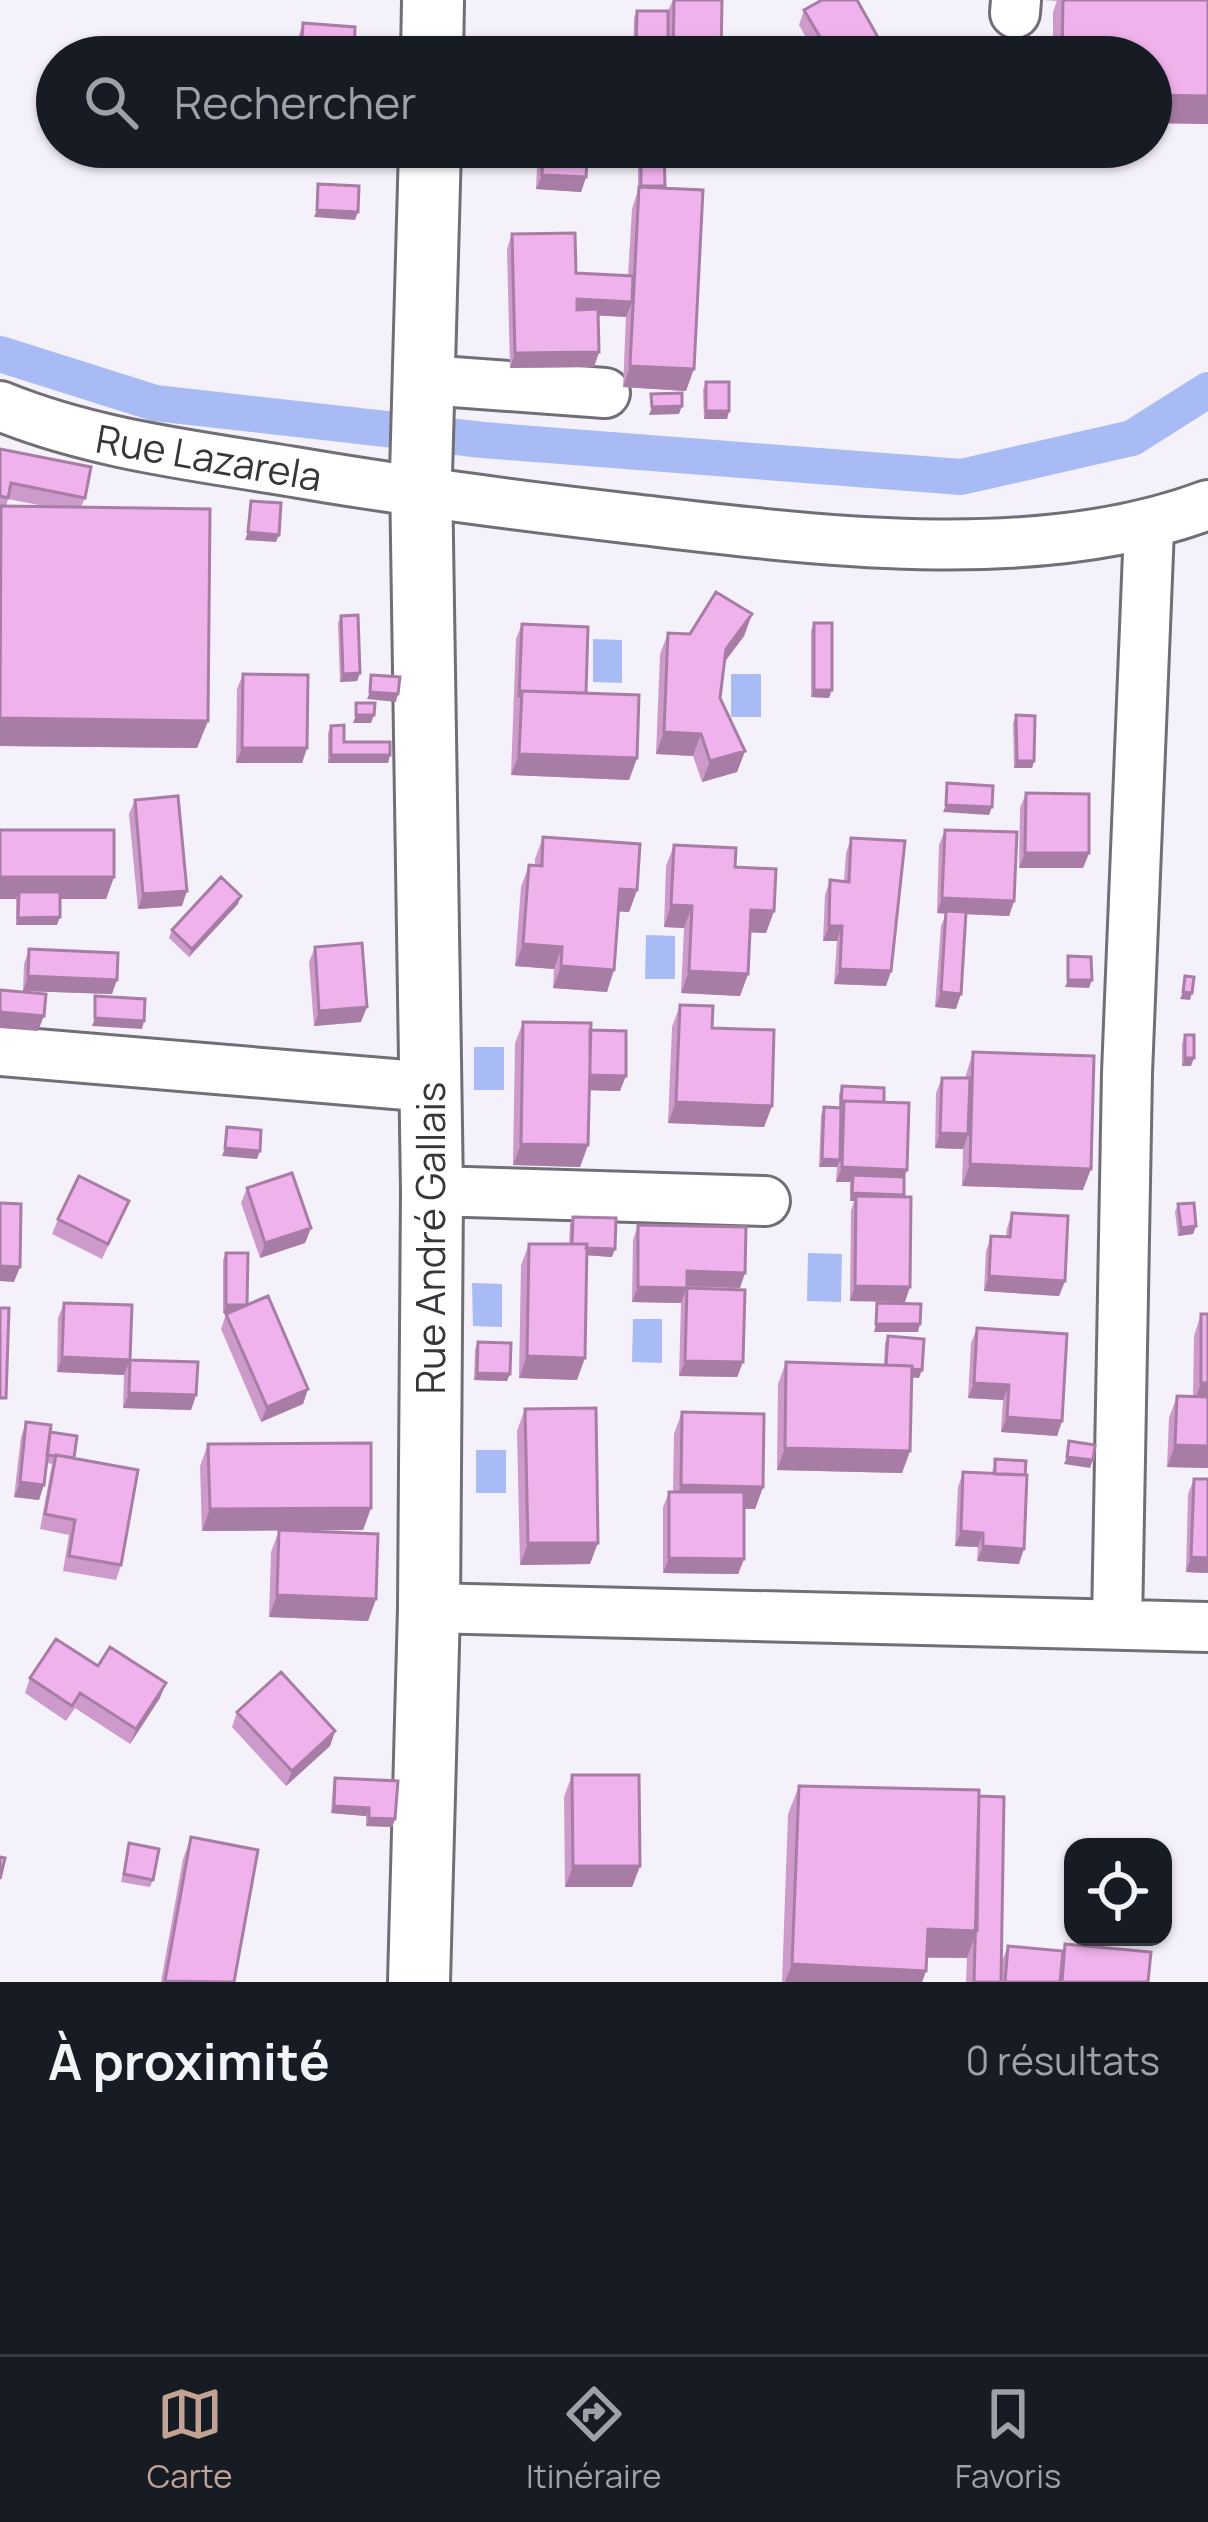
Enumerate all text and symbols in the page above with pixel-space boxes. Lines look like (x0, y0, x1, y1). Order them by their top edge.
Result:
search box (36, 36, 1172, 168)
icon: search (78, 69, 144, 135)
text: Rechercher (174, 71, 417, 133)
street label: Rue Lazarela (92, 411, 326, 503)
street label: Rue André Gallais (403, 1082, 457, 1394)
map controls (1064, 1838, 1172, 1946)
button: locate (1064, 1838, 1172, 1946)
text: À proximité (48, 2026, 330, 2095)
text: 0 résultats (965, 2033, 1160, 2087)
tab: Carte (147, 2381, 232, 2498)
tab: Itinéraire (526, 2381, 662, 2498)
tab: Favoris (955, 2381, 1061, 2498)

